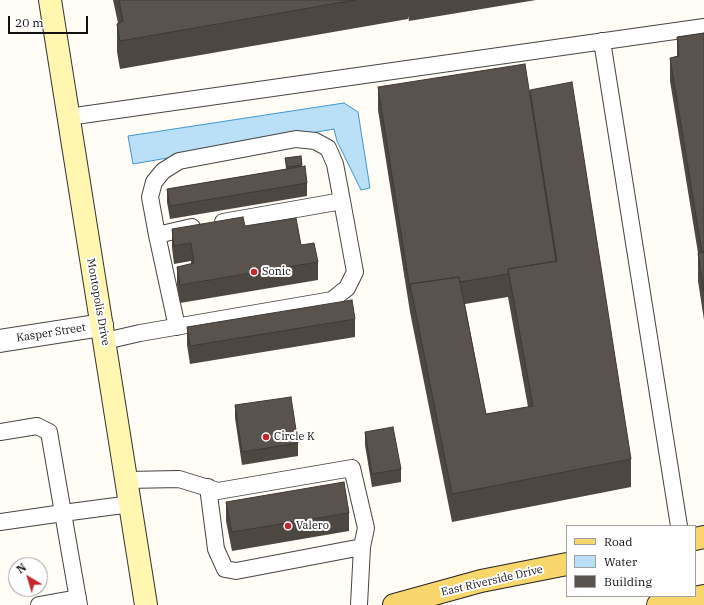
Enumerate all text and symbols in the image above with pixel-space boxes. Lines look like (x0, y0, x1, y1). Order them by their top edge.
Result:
scale bar (10, 8, 90, 34)
text: 20 m (15, 15, 44, 30)
street label: Montopolis Drive (84, 257, 112, 347)
place label: Sonic (262, 265, 291, 279)
marker: Sonic (249, 267, 259, 277)
street label: Kasper Street (15, 321, 87, 345)
place label: Circle K (274, 430, 315, 444)
marker: Circle K (261, 432, 271, 442)
place label: Valero (296, 519, 329, 533)
marker: Valero (283, 521, 293, 531)
legend (566, 525, 696, 597)
text: Road (604, 534, 633, 549)
text: Water (604, 554, 637, 569)
north arrow (8, 557, 48, 597)
text: N (13, 560, 29, 577)
street label: East Riverside Drive (440, 563, 544, 599)
text: Building (604, 574, 652, 589)

